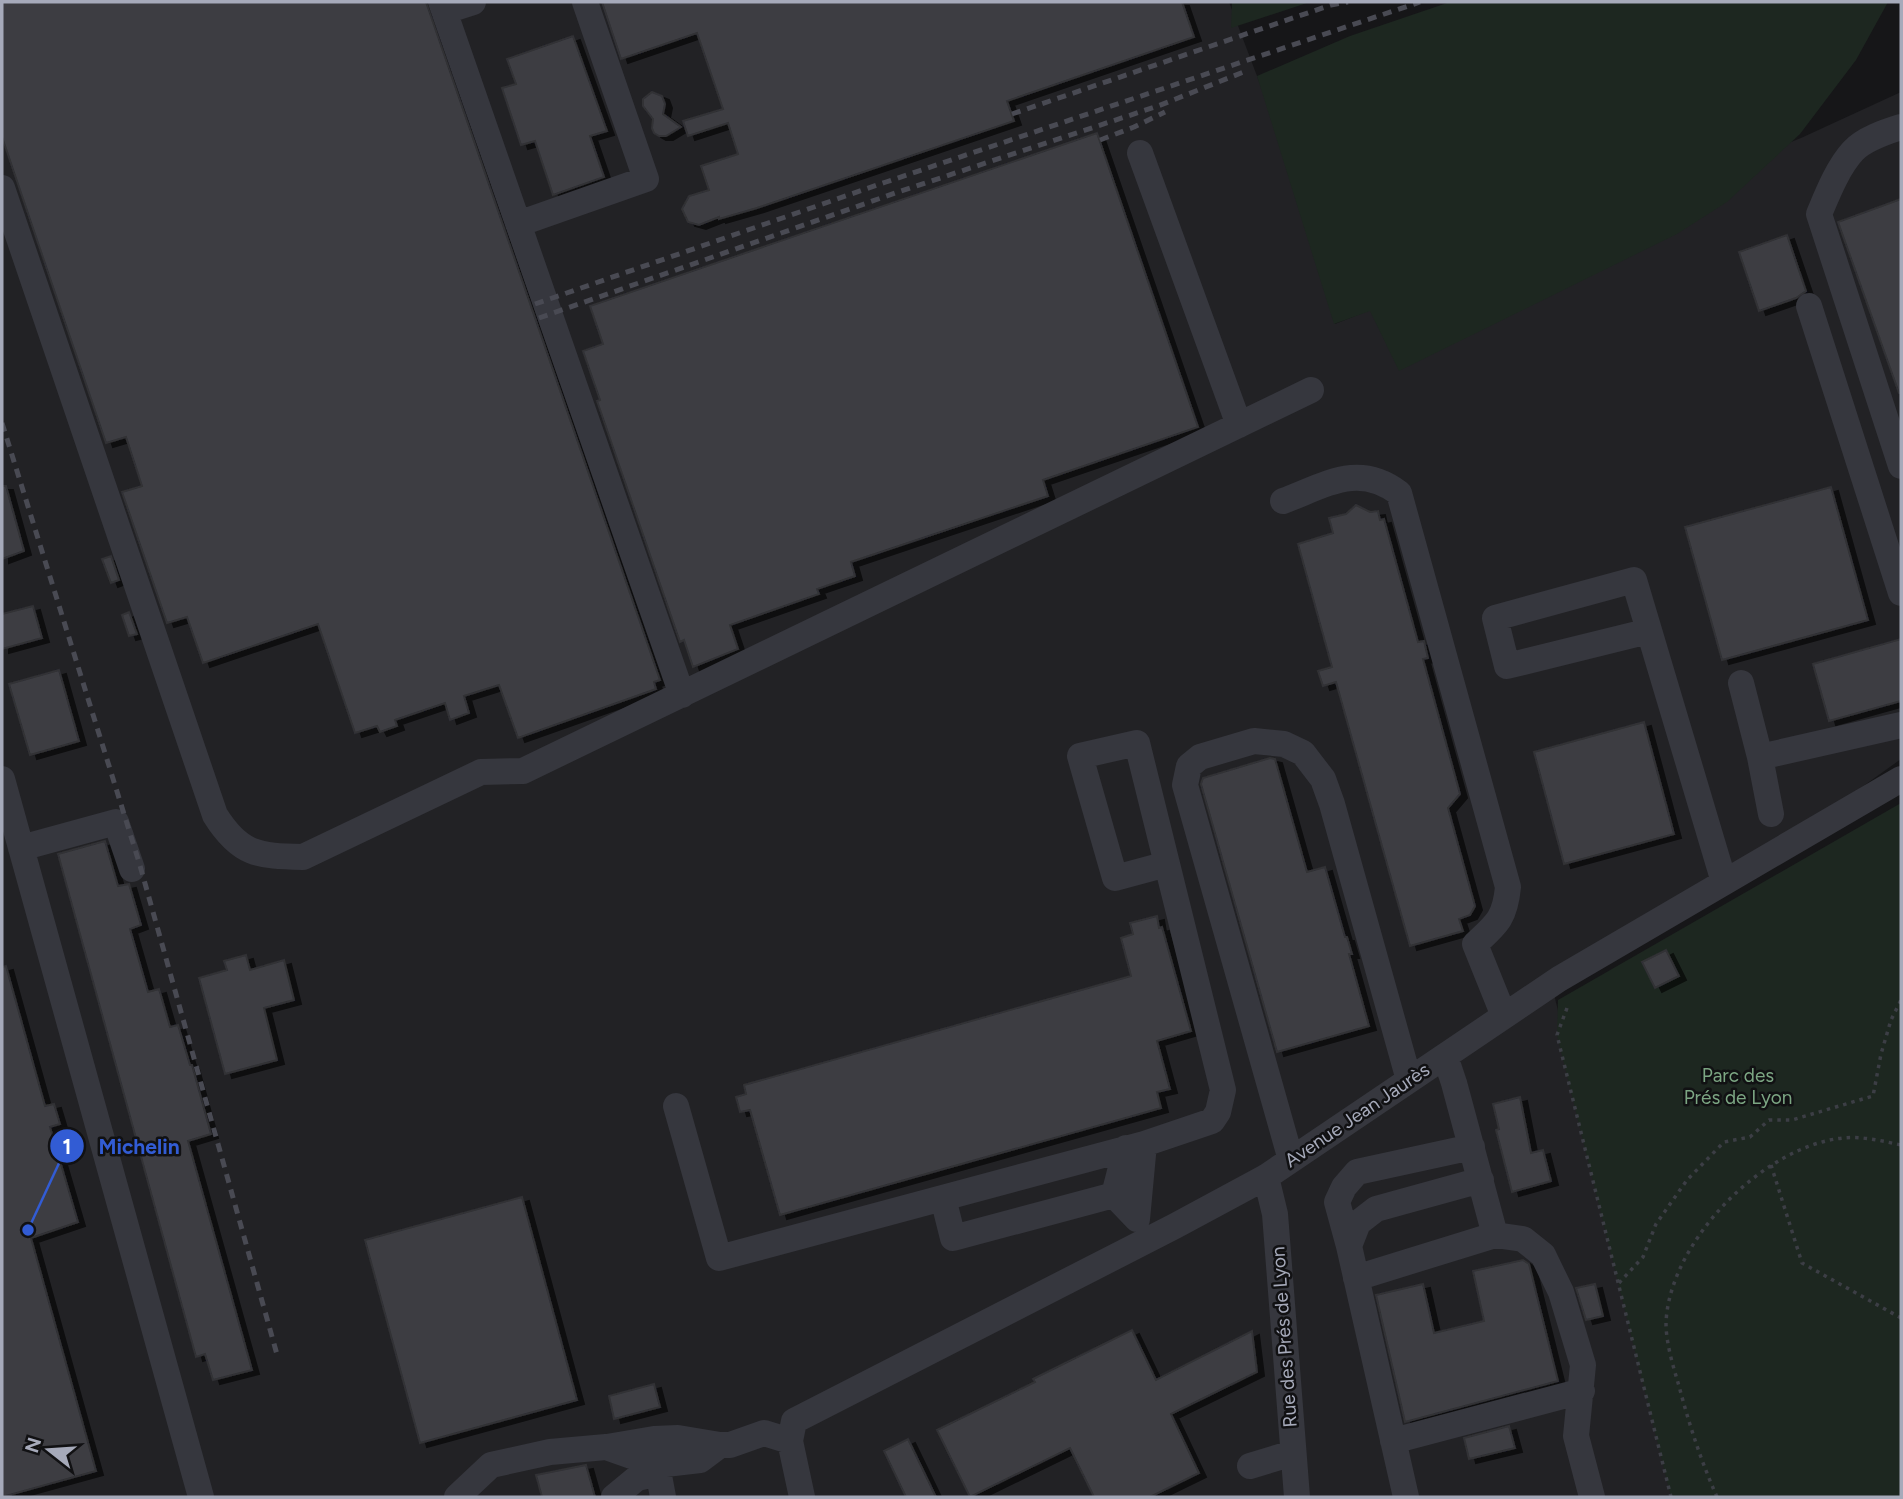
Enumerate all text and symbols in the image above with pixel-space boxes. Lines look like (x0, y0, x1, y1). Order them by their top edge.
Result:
street label: Avenue Jean Jaurès (1280, 1058, 1434, 1172)
park label: Parc des Prés de Lyon (1684, 1064, 1792, 1109)
callout: Michelin (49, 1125, 194, 1167)
text: 1 (63, 1134, 71, 1159)
text: Michelin (98, 1134, 180, 1159)
street label: Rue des Prés de Lyon (1266, 1246, 1302, 1428)
north arrow (14, 1415, 84, 1485)
text: N (20, 1435, 46, 1456)

